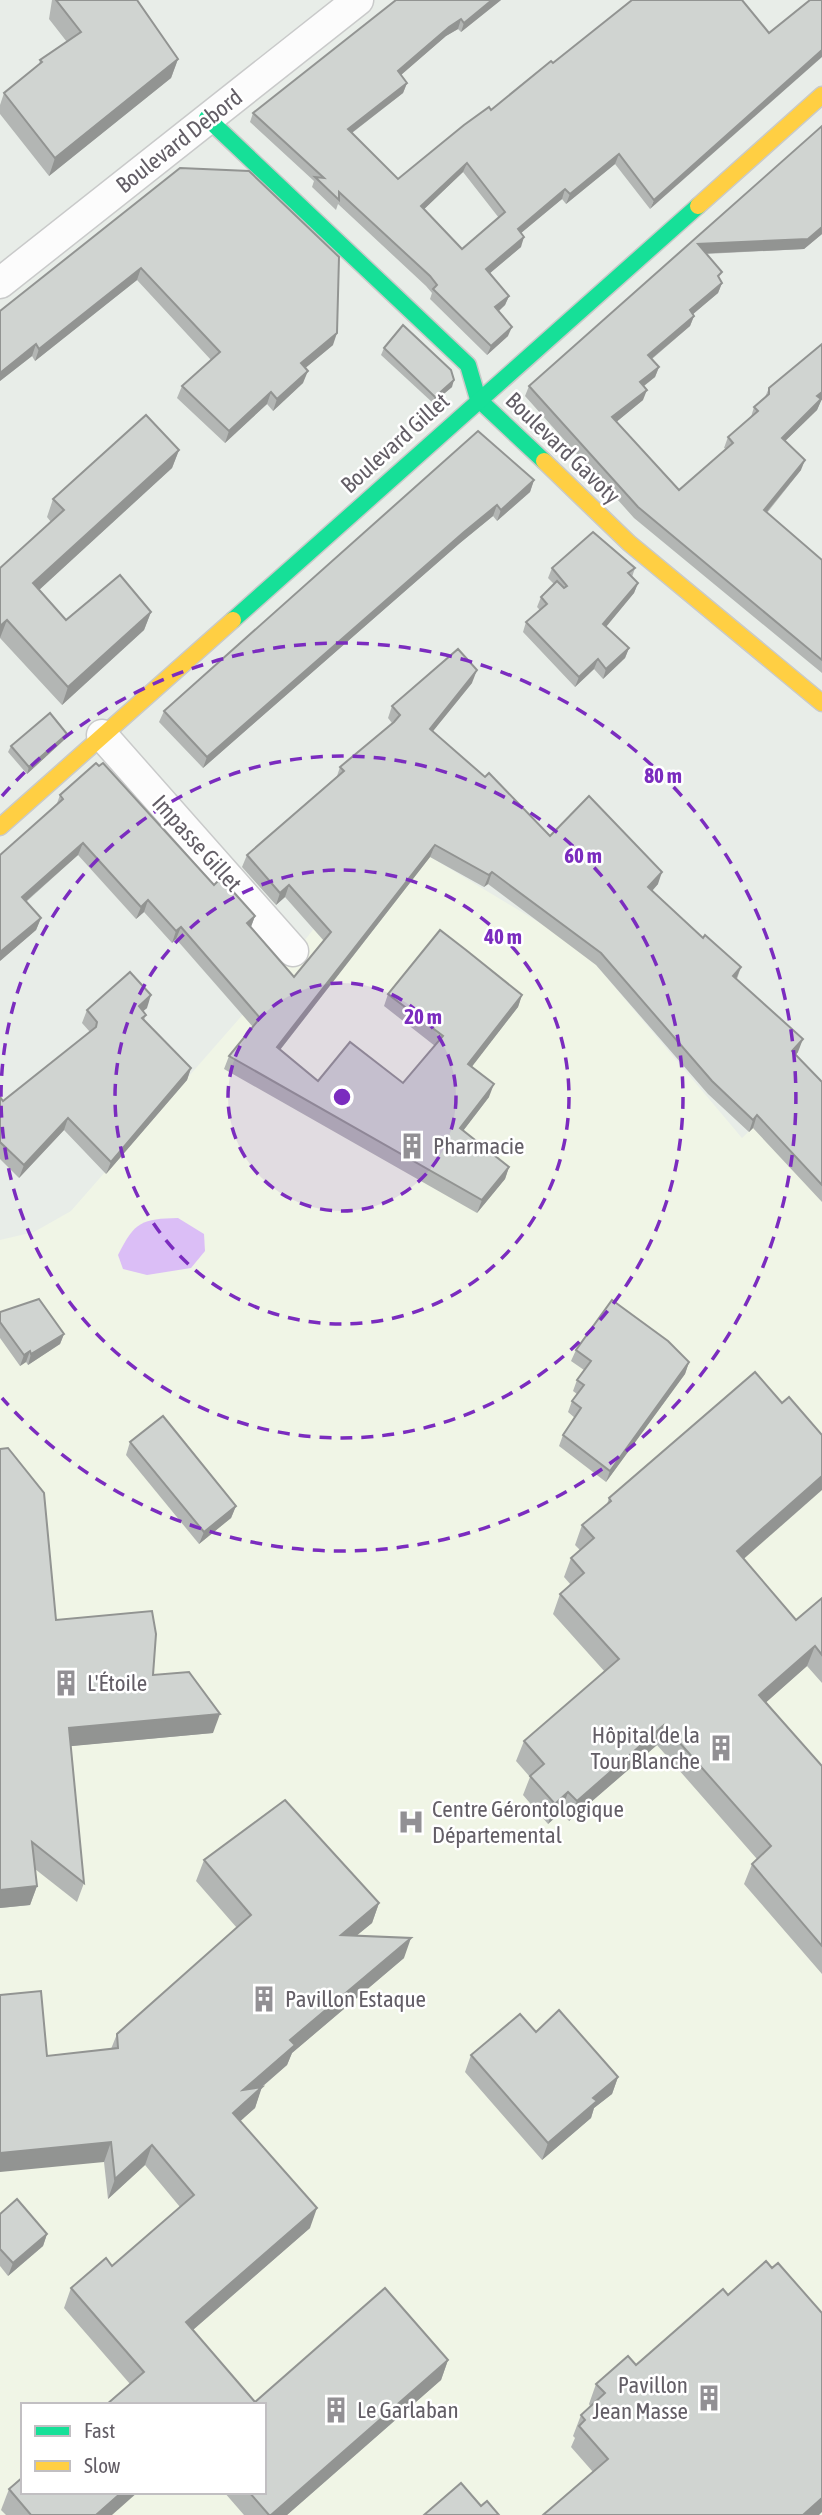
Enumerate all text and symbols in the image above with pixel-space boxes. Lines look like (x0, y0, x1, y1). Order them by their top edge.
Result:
street label: Boulevard Debord (111, 84, 247, 198)
street label: Boulevard Gavoty (500, 387, 626, 509)
street label: Boulevard Gillet (336, 388, 454, 498)
text: 80 m (644, 763, 682, 787)
street label: Impasse Gillet (147, 790, 247, 896)
text: 60 m (564, 843, 602, 867)
text: 40 m (483, 924, 522, 948)
text: 20 m (404, 1004, 442, 1028)
centre of rings (330, 1085, 354, 1109)
building icon: Pharmacie (397, 1131, 427, 1161)
place label: Pharmacie (433, 1133, 524, 1159)
building icon: L'Étoile (51, 1668, 81, 1698)
place label: L'Étoile (87, 1670, 147, 1696)
place label: Hôpital de la Tour Blanche (590, 1722, 700, 1774)
building icon: Hôpital de la Tour Blanche (706, 1733, 736, 1763)
place label: Centre Gérontologique Départemental (432, 1796, 624, 1848)
hospital icon: Centre Gérontologique Départemental (396, 1807, 426, 1837)
building icon: Pavillon Estaque (249, 1984, 279, 2014)
place label: Pavillon Estaque (285, 1986, 426, 2012)
place label: Pavillon Jean Masse (592, 2372, 688, 2424)
building icon: Pavillon Jean Masse (694, 2383, 724, 2413)
building icon: Le Garlaban (321, 2395, 351, 2425)
place label: Le Garlaban (357, 2397, 459, 2423)
legend (21, 2403, 266, 2494)
text: Fast (84, 2418, 115, 2442)
text: Slow (84, 2453, 121, 2477)

